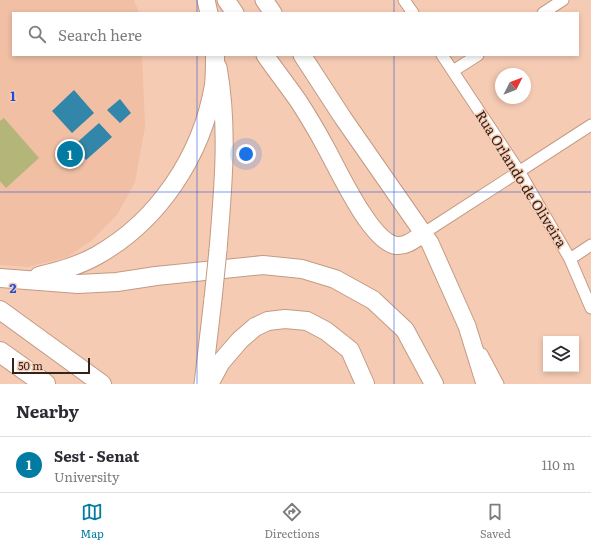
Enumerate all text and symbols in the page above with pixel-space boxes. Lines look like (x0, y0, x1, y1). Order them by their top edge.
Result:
search box (12, 12, 579, 56)
icon: search (26, 23, 48, 45)
text: Search here (58, 23, 142, 46)
north arrow (495, 68, 531, 104)
text: 1 (10, 86, 16, 105)
street label: Rua Orlando de Oliveira (471, 106, 573, 251)
pin: 1 (57, 139, 83, 169)
your location (236, 144, 256, 164)
text: 2 (10, 278, 17, 297)
map controls (543, 336, 579, 372)
button: layers (543, 336, 579, 372)
scale bar (12, 356, 90, 375)
text: 50 m (18, 357, 43, 373)
text: Nearby (16, 398, 79, 423)
text: Sest - Senat (54, 444, 139, 467)
text: 1 (26, 455, 32, 474)
text: 110 m (542, 455, 575, 474)
text: University (54, 467, 119, 486)
tab: Map (80, 501, 104, 541)
tab: Directions (264, 501, 319, 541)
tab: Saved (480, 501, 511, 541)

